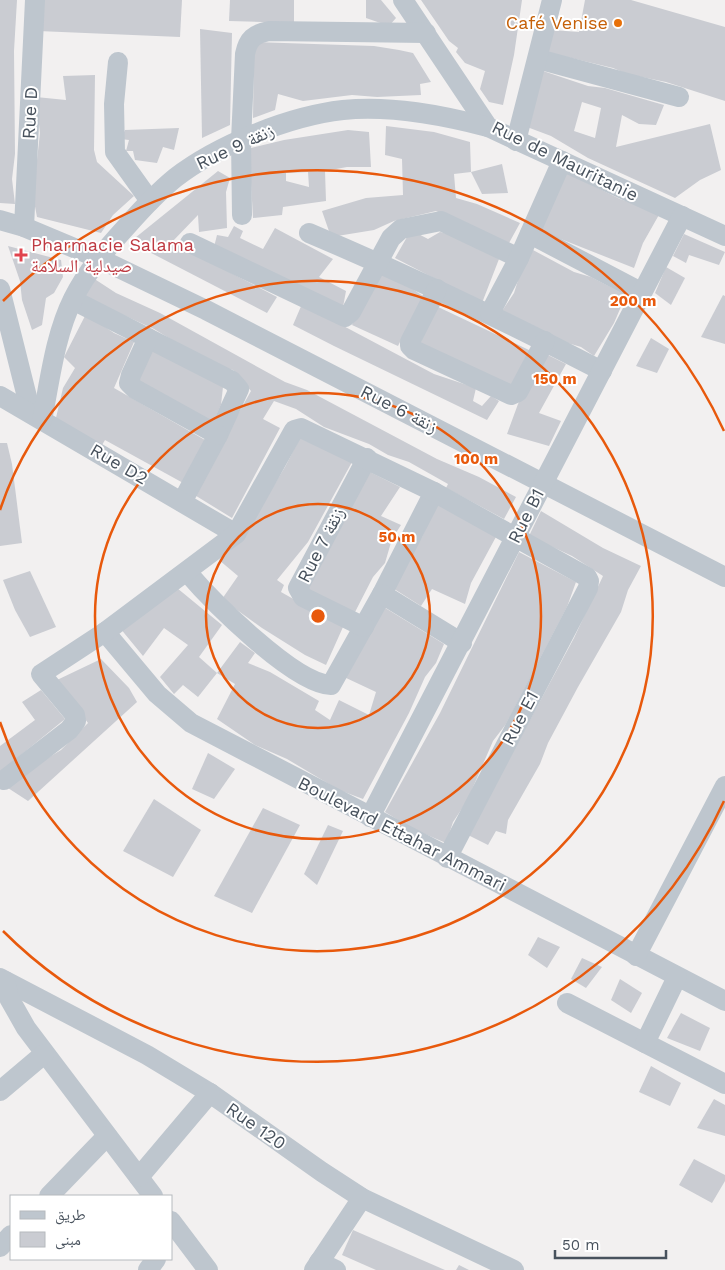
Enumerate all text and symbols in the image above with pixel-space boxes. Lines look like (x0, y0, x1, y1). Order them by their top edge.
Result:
place label: Café Venise (506, 12, 608, 33)
marker: Café Venise (612, 17, 624, 29)
street label: Rue D (18, 86, 41, 140)
street label: Rue de Mauritanie (489, 116, 642, 205)
street label: Rue 9 زنقة (192, 119, 277, 174)
place label: Pharmacie Salama صيدلية السلامة (31, 234, 194, 276)
marker: Pharmacie Salama صيدلية السلامة (15, 249, 27, 261)
text: 200 m (610, 292, 656, 310)
text: 150 m (533, 370, 577, 388)
street label: Rue 6 زنقة (357, 380, 441, 437)
street label: Rue D2 (87, 439, 152, 488)
text: 100 m (454, 450, 498, 468)
street label: Rue B1 (503, 485, 548, 546)
street label: Rue 7 زنقة (293, 504, 348, 586)
text: 50 m (379, 528, 415, 546)
centre of rings (309, 607, 327, 625)
street label: Rue E1 (497, 687, 542, 748)
street label: Boulevard Ettahar Ammari (295, 772, 510, 895)
street label: Rue 120 (223, 1098, 290, 1154)
legend (10, 1195, 172, 1260)
text: طريق (55, 1206, 86, 1225)
scale bar (555, 1228, 666, 1260)
text: مبنى (55, 1231, 81, 1250)
text: 50 m (562, 1236, 599, 1254)

